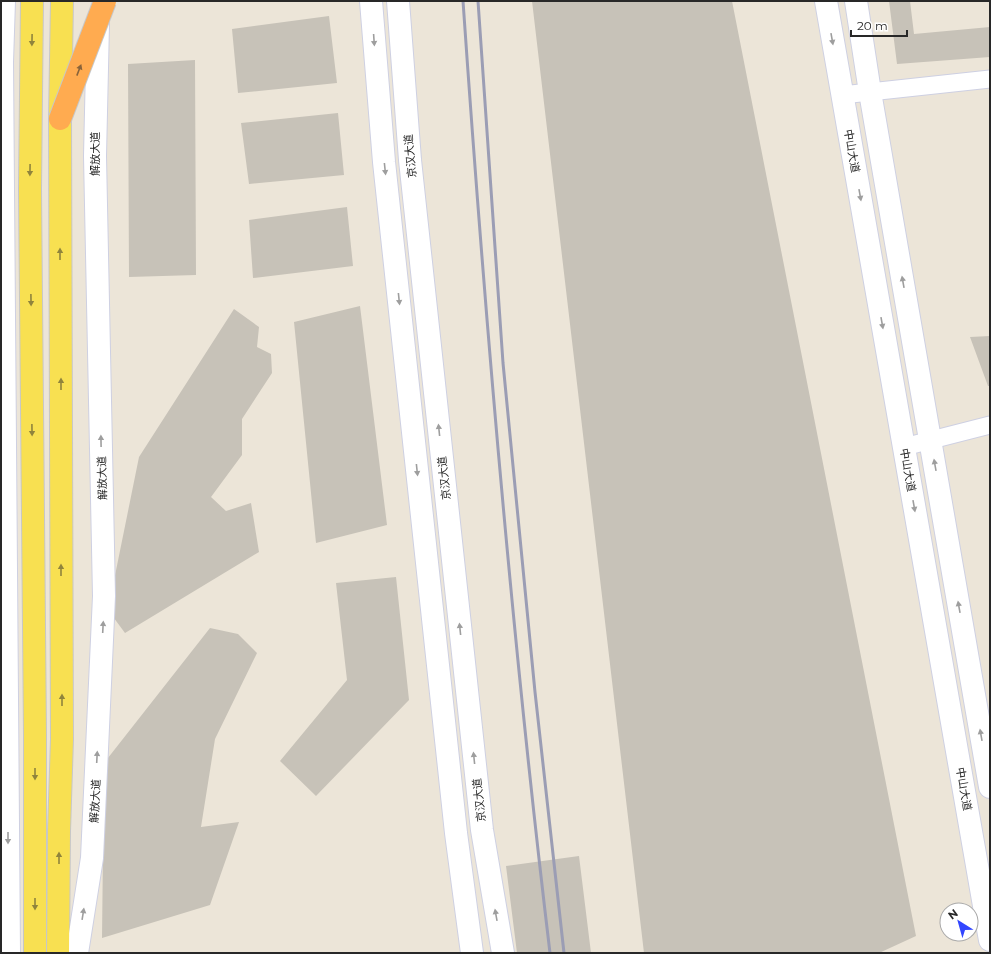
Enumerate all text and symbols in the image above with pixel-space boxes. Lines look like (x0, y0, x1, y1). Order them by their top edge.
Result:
scale bar (851, 12, 907, 38)
text: 20 m (857, 18, 888, 33)
one-way arrow (830, 33, 836, 46)
one-way arrow (29, 34, 35, 47)
one-way arrow (371, 34, 378, 46)
one-way arrow (76, 63, 82, 75)
street label: 中山大道 (841, 128, 863, 174)
street label: 解放大道 (88, 132, 102, 176)
street label: 京汉大道 (401, 133, 419, 179)
one-way arrow (381, 163, 388, 176)
one-way arrow (27, 164, 34, 176)
one-way arrow (857, 189, 863, 201)
one-way arrow (57, 247, 63, 260)
one-way arrow (900, 276, 906, 288)
one-way arrow (395, 293, 402, 305)
one-way arrow (28, 294, 34, 307)
one-way arrow (879, 317, 885, 329)
one-way arrow (58, 377, 64, 390)
one-way arrow (29, 424, 35, 437)
one-way arrow (436, 424, 442, 436)
one-way arrow (98, 434, 104, 447)
street label: 中山大道 (897, 447, 919, 493)
street label: 京汉大道 (435, 455, 453, 501)
street label: 解放大道 (95, 456, 109, 500)
one-way arrow (932, 459, 938, 471)
one-way arrow (414, 464, 420, 476)
one-way arrow (912, 500, 918, 512)
one-way arrow (58, 563, 64, 576)
one-way arrow (956, 601, 962, 613)
one-way arrow (100, 620, 106, 633)
one-way arrow (457, 623, 464, 635)
one-way arrow (59, 693, 65, 706)
one-way arrow (978, 729, 984, 741)
one-way arrow (93, 751, 100, 763)
one-way arrow (471, 752, 478, 764)
street label: 中山大道 (953, 766, 975, 812)
one-way arrow (32, 768, 38, 781)
street label: 京汉大道 (470, 777, 488, 823)
street label: 解放大道 (87, 779, 103, 823)
one-way arrow (5, 832, 11, 845)
one-way arrow (56, 851, 62, 864)
one-way arrow (32, 898, 38, 911)
north arrow (939, 902, 979, 942)
text: N (945, 906, 961, 922)
one-way arrow (80, 908, 86, 921)
one-way arrow (493, 908, 499, 921)

